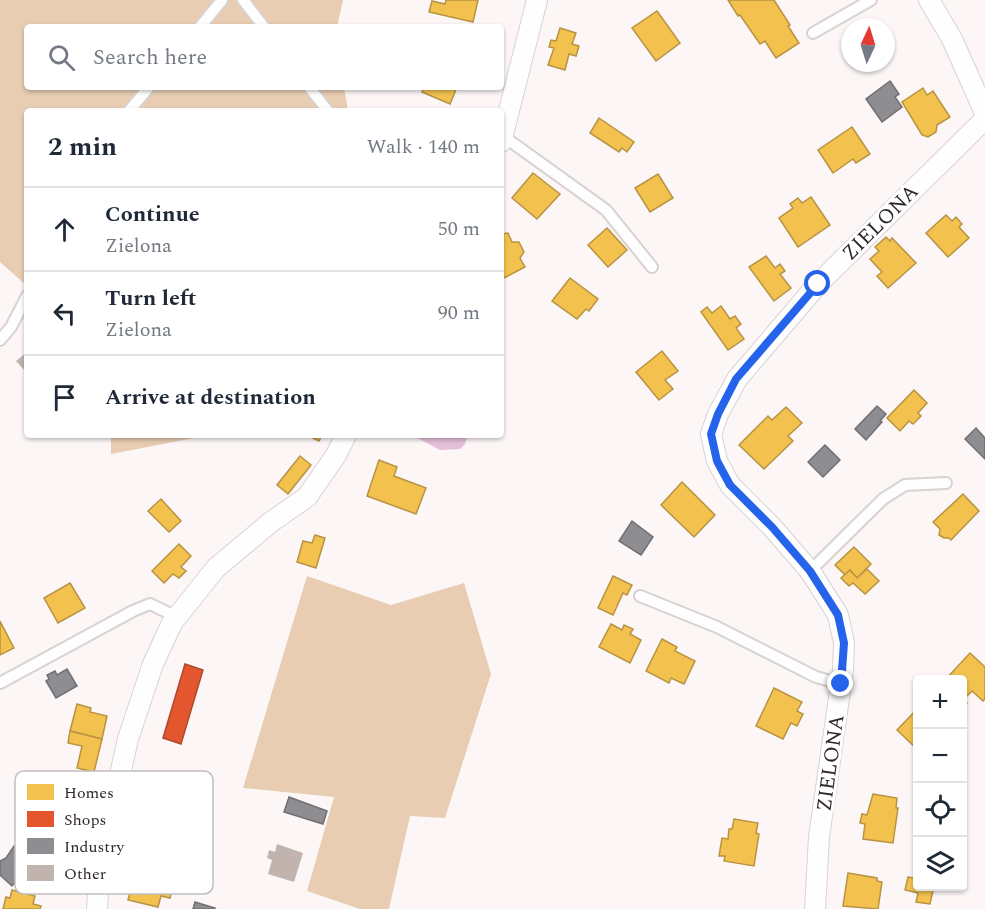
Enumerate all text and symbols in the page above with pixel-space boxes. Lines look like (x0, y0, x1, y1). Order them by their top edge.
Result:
north arrow (841, 18, 895, 72)
search box (24, 24, 504, 90)
icon: search (45, 41, 78, 74)
text: Search here (93, 41, 207, 74)
text: 2 min (48, 127, 117, 167)
text: Walk · 140 m (367, 132, 480, 162)
street label: ZIELONA (835, 177, 927, 269)
text: Continue (105, 198, 200, 231)
icon: ahead (48, 213, 81, 246)
text: 50 m (438, 214, 480, 244)
text: Zielona (105, 231, 172, 261)
route start (804, 270, 830, 296)
text: Turn left (105, 282, 197, 315)
icon: left (48, 297, 81, 330)
text: 90 m (438, 298, 480, 328)
text: Zielona (105, 315, 172, 345)
icon: arrive (48, 381, 81, 414)
text: Arrive at destination (105, 381, 316, 414)
route end (827, 670, 853, 696)
map controls (913, 675, 967, 891)
button: + (913, 675, 967, 729)
street label: ZIELONA (808, 712, 854, 814)
button: − (913, 729, 967, 783)
legend (15, 771, 213, 894)
text: Homes (64, 781, 114, 805)
button: locate (913, 783, 967, 837)
text: Shops (64, 808, 106, 832)
text: Industry (64, 835, 125, 859)
button: layers (913, 837, 967, 891)
text: Other (64, 862, 106, 886)

